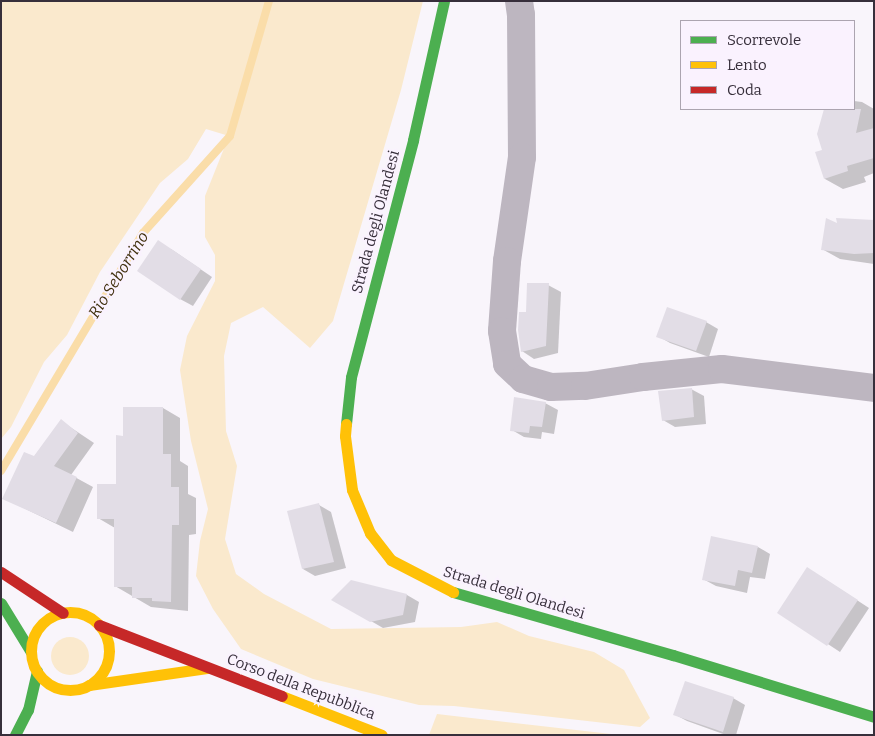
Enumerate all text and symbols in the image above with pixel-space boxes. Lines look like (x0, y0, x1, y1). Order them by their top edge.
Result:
legend (680, 20, 855, 110)
text: Scorrevole (727, 31, 801, 49)
text: Lento (727, 56, 767, 74)
text: Coda (727, 81, 762, 99)
street label: Strada degli Olandesi (348, 149, 404, 295)
water label: Rio Seborrino (85, 228, 153, 322)
street label: Strada degli Olandesi (441, 563, 587, 623)
street label: Corso della Repubblica (224, 650, 378, 724)

